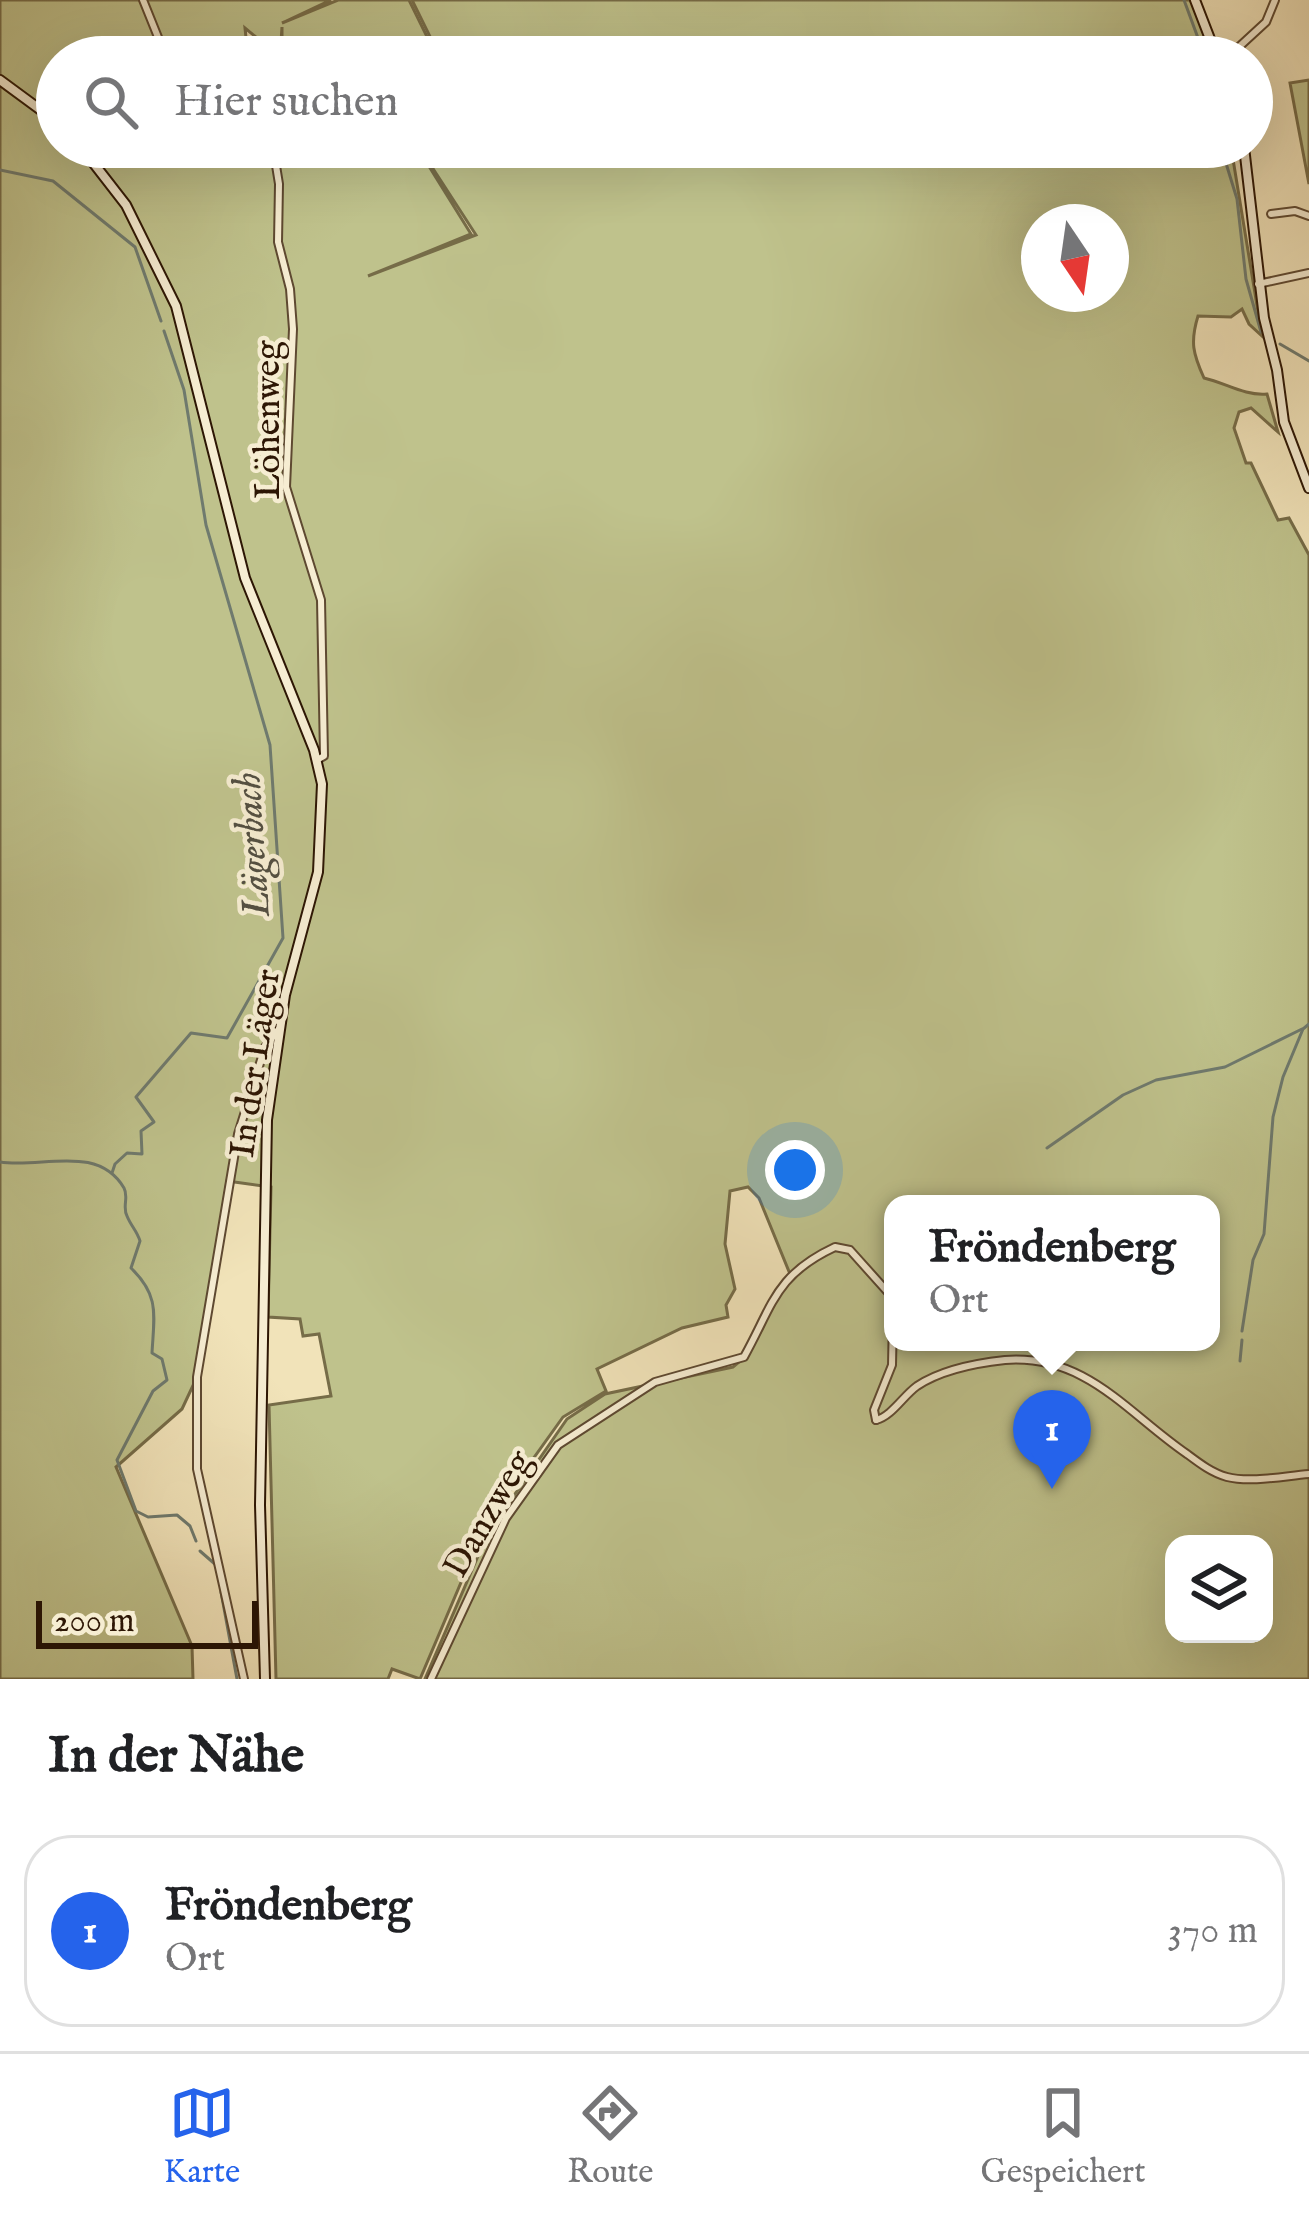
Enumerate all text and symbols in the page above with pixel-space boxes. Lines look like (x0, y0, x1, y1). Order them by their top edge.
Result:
search box (36, 36, 1273, 168)
icon: search (78, 69, 144, 135)
text: Hier suchen (174, 74, 398, 131)
north arrow (1021, 204, 1129, 312)
street label: Löhenweg (246, 340, 292, 500)
water label: Lägerbach (224, 771, 284, 920)
street label: In der Läger (220, 966, 292, 1161)
your location (765, 1140, 825, 1200)
popup (884, 1195, 1220, 1351)
text: Fröndenberg (929, 1220, 1175, 1277)
text: Ort (929, 1277, 989, 1326)
pin: 1 (1013, 1390, 1091, 1489)
street label: Danzweg (434, 1442, 544, 1587)
map controls (1165, 1535, 1273, 1643)
button: layers (1165, 1535, 1273, 1643)
scale bar (36, 1595, 258, 1648)
text: 200 m (54, 1601, 135, 1643)
text: In der Nähe (48, 1725, 304, 1790)
text: Fröndenberg (165, 1878, 412, 1935)
text: 1 (83, 1907, 97, 1956)
text: 370 m (1167, 1907, 1258, 1956)
text: Ort (165, 1935, 225, 1984)
tab: Karte (164, 2080, 240, 2194)
tab: Route (567, 2080, 653, 2194)
tab: Gespeichert (981, 2080, 1145, 2194)

